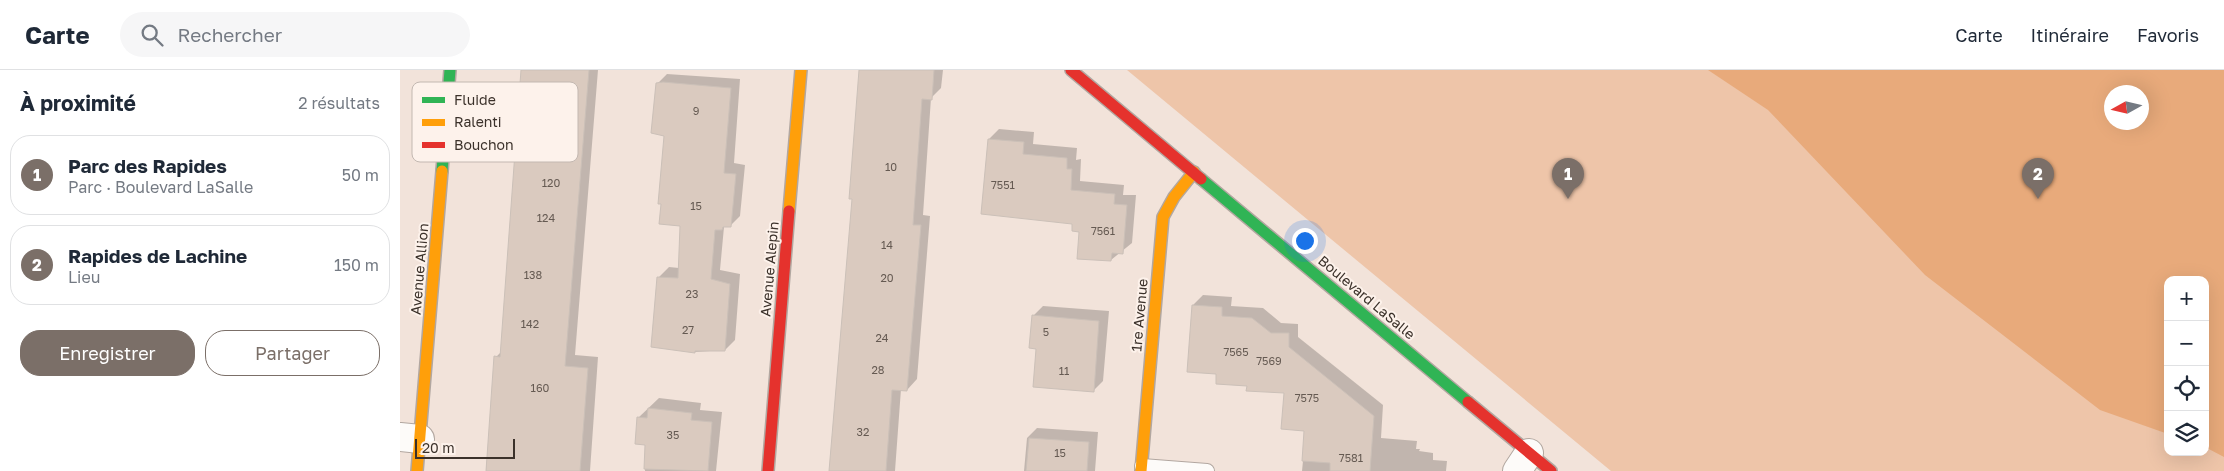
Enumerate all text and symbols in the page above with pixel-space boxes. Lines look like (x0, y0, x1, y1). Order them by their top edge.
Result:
search box (120, 12, 470, 57)
text: Carte (25, 20, 90, 49)
icon: search (138, 21, 166, 49)
text: Rechercher (178, 23, 282, 46)
text: Carte (1955, 24, 2003, 46)
text: Itinéraire (2031, 24, 2109, 46)
text: Favoris (2137, 24, 2199, 46)
legend (412, 82, 578, 162)
north arrow (2104, 85, 2149, 130)
text: À proximité (20, 90, 136, 116)
text: Fluide (454, 91, 496, 108)
text: 2 résultats (298, 93, 380, 113)
house number: 9 (693, 104, 699, 117)
text: Ralenti (454, 113, 502, 130)
text: Bouchon (454, 136, 514, 153)
text: Parc des Rapides (68, 154, 227, 177)
pin: 1 (1552, 158, 1584, 199)
pin: 2 (2022, 158, 2054, 199)
house number: 10 (885, 160, 897, 173)
text: 1 (33, 165, 41, 185)
text: 50 m (342, 165, 379, 185)
house number: 120 (542, 176, 560, 189)
text: Parc · Boulevard LaSalle (68, 177, 253, 197)
house number: 7551 (991, 178, 1015, 191)
house number: 15 (690, 199, 702, 212)
house number: 124 (537, 211, 555, 224)
street label: Avenue Alepin (756, 221, 782, 317)
street label: Avenue Allion (407, 223, 431, 315)
house number: 7561 (1091, 224, 1115, 237)
your location (1292, 228, 1318, 254)
house number: 14 (881, 238, 893, 251)
text: Rapides de Lachine (68, 244, 247, 267)
street label: Boulevard LaSalle (1315, 252, 1419, 342)
text: 2 (32, 255, 42, 275)
text: 150 m (334, 255, 379, 275)
text: Lieu (68, 267, 100, 287)
house number: 138 (524, 268, 543, 281)
house number: 20 (880, 271, 894, 284)
map controls (2164, 276, 2209, 456)
button: + (2164, 276, 2209, 321)
street label: 1re Avenue (1127, 278, 1151, 352)
house number: 23 (686, 287, 698, 300)
house number: 142 (521, 317, 539, 330)
button: − (2164, 321, 2209, 366)
house number: 27 (682, 323, 694, 336)
house number: 5 (1043, 325, 1049, 338)
button: Enregistrer (20, 330, 195, 376)
button: Partager (205, 330, 380, 376)
house number: 24 (875, 331, 889, 344)
house number: 7565 (1223, 345, 1249, 358)
house number: 7569 (1256, 354, 1282, 367)
house number: 28 (871, 363, 885, 376)
house number: 11 (1059, 364, 1069, 377)
button: locate (2164, 366, 2209, 411)
house number: 160 (531, 381, 550, 394)
house number: 7575 (1295, 391, 1319, 404)
button: layers (2164, 411, 2209, 456)
house number: 32 (857, 425, 869, 438)
house number: 35 (667, 428, 679, 441)
scale bar (415, 436, 515, 459)
text: 20 m (422, 439, 455, 456)
house number: 15 (1054, 446, 1066, 459)
house number: 7581 (1339, 451, 1363, 464)

